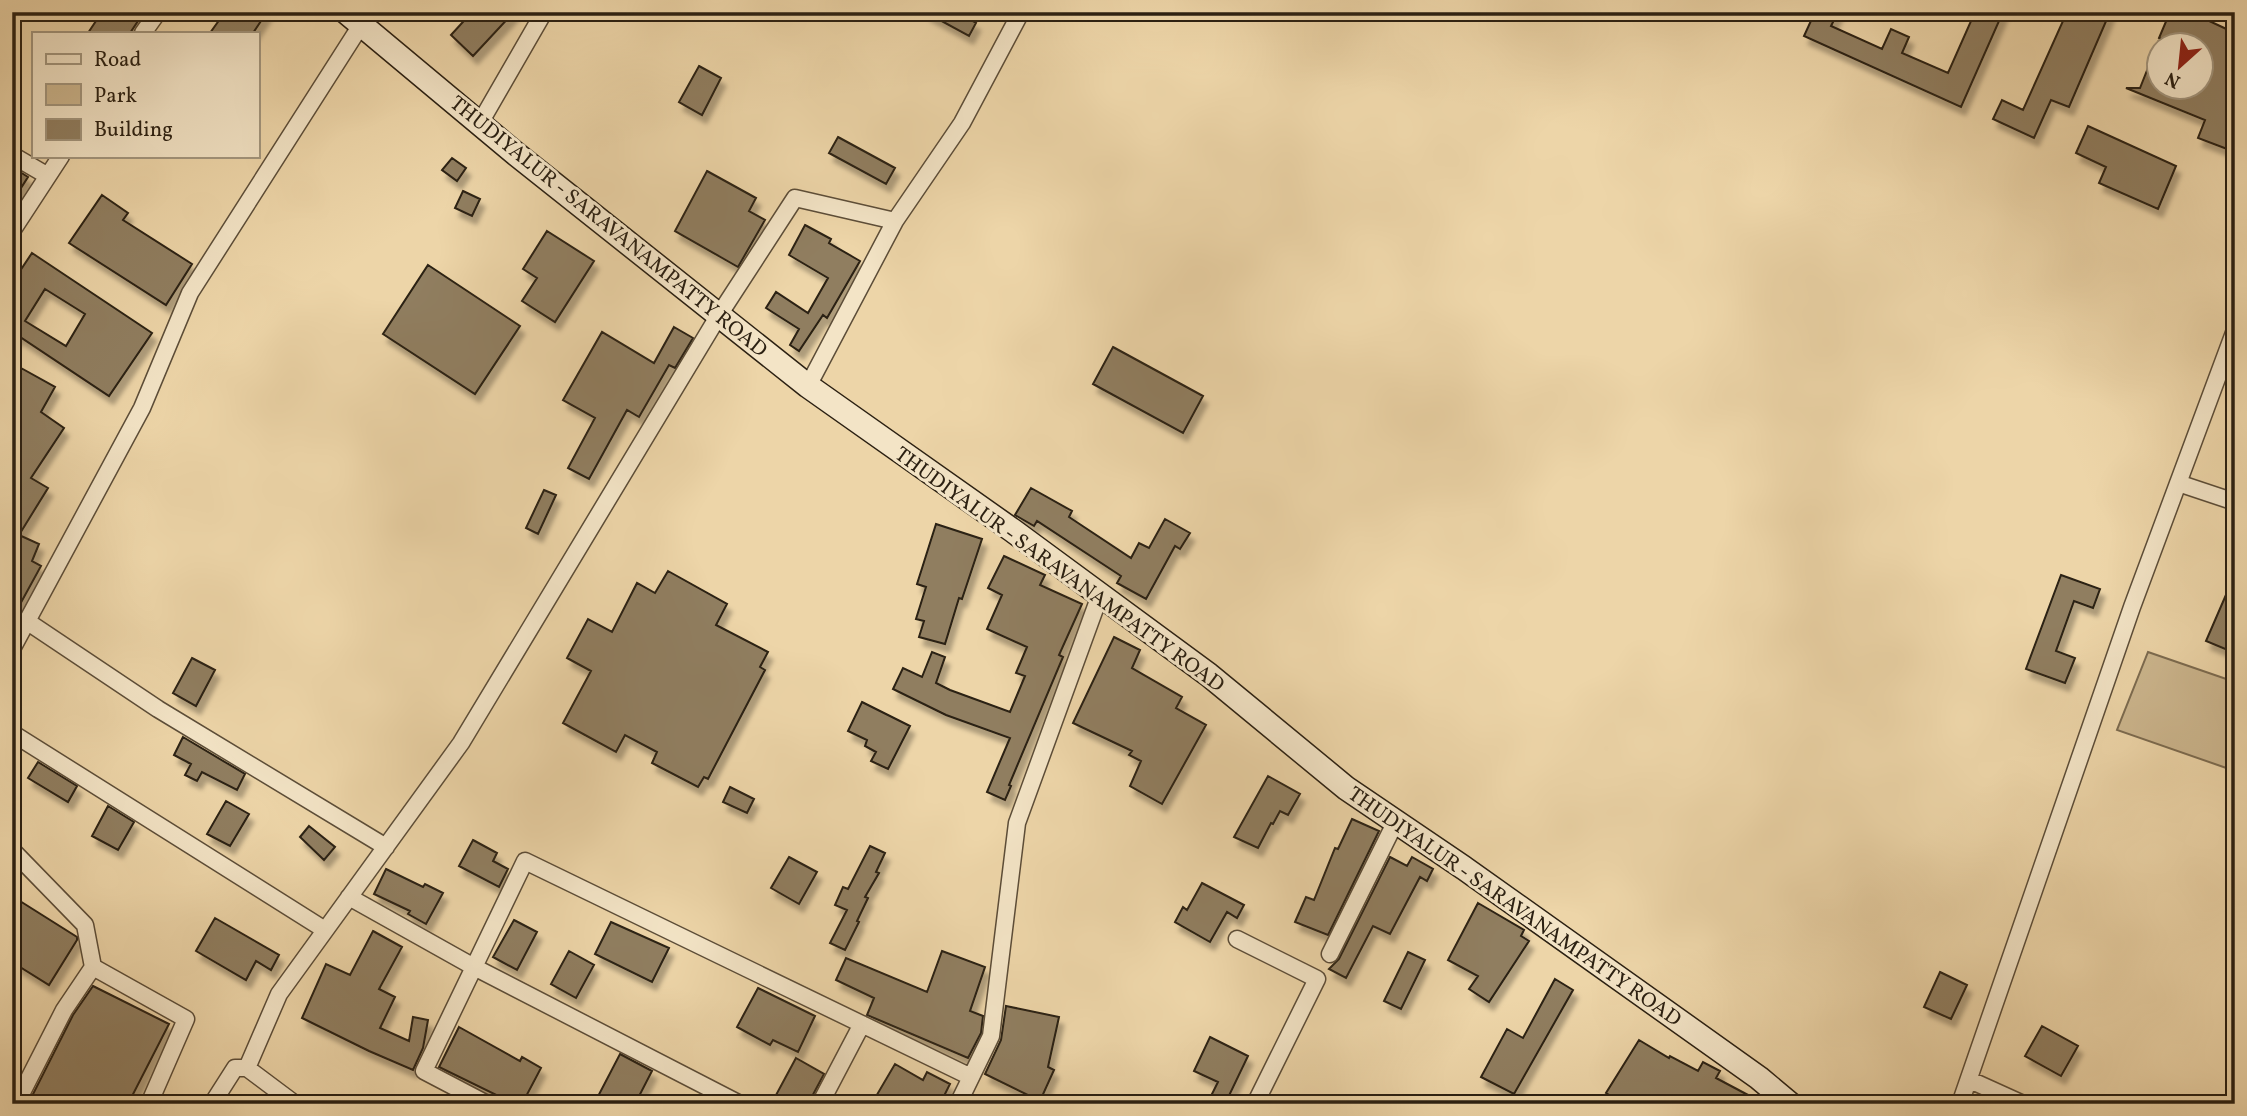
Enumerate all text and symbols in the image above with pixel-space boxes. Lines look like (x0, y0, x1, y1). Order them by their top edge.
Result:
legend (32, 32, 259, 158)
north arrow (2146, 32, 2216, 102)
text: Road (94, 46, 141, 75)
text: N (2161, 65, 2185, 94)
text: Park (94, 82, 137, 111)
street label: THUDIYALUR - SARAVANAMPATTY ROAD (443, 90, 773, 365)
text: Building (94, 116, 173, 145)
street label: THUDIYALUR - SARAVANAMPATTY ROAD (888, 441, 1230, 700)
street label: THUDIYALUR - SARAVANAMPATTY ROAD (1342, 780, 1687, 1034)

